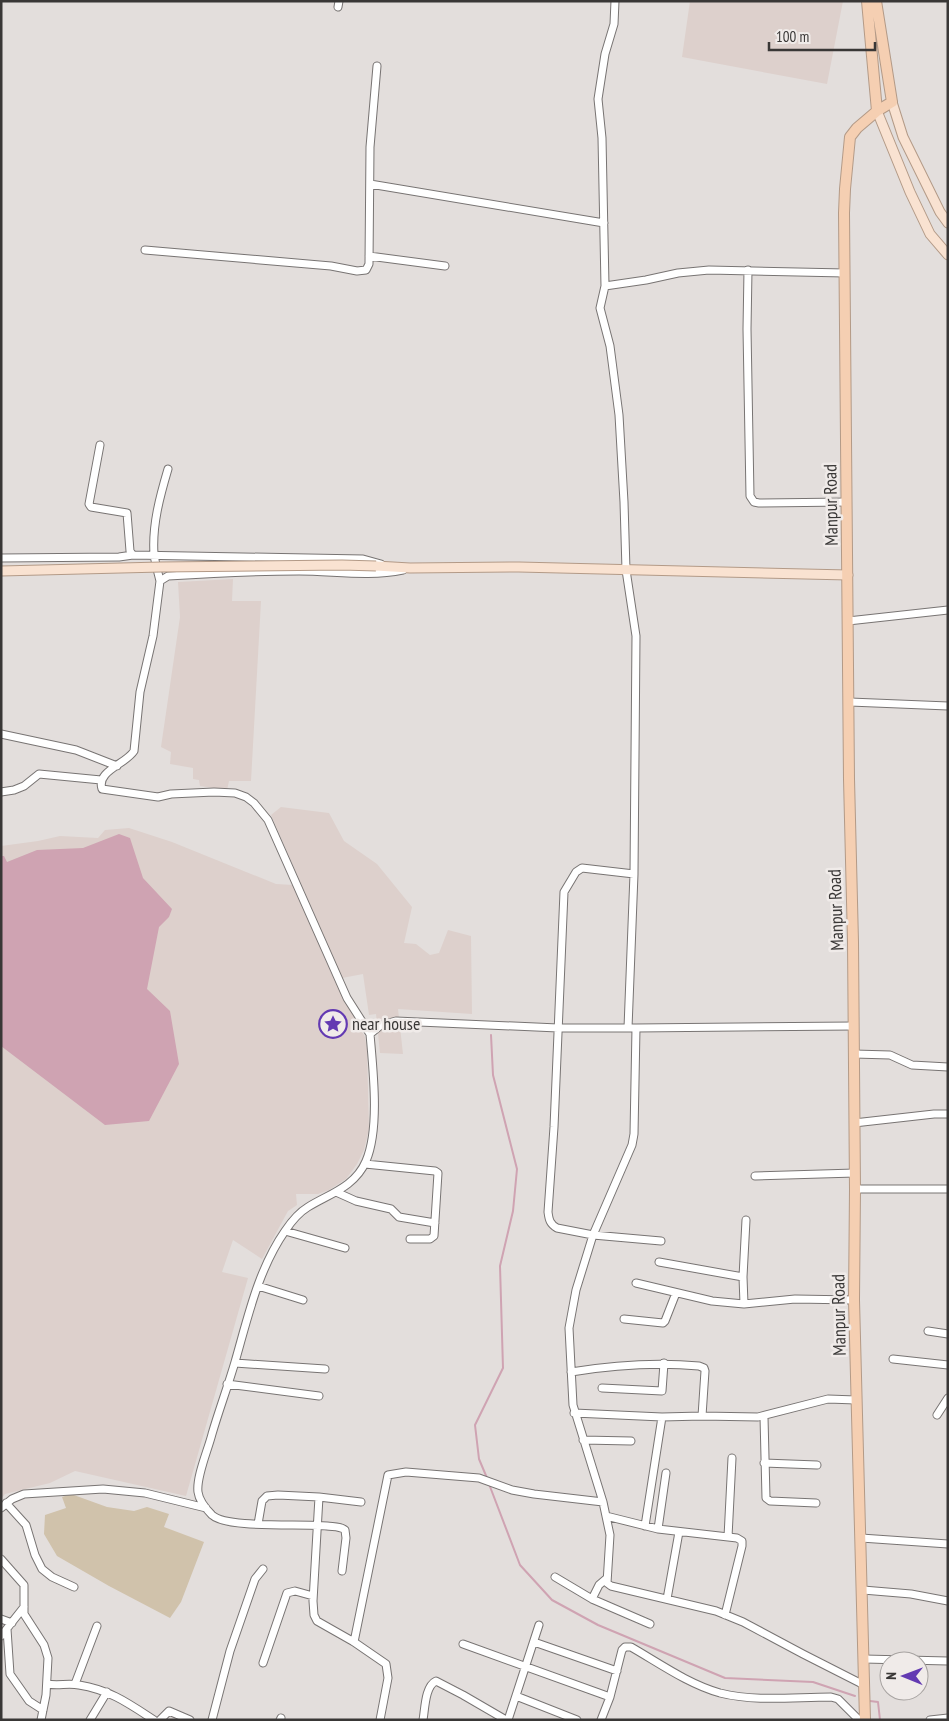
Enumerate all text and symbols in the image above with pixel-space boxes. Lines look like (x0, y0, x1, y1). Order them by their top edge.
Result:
scale bar (769, 20, 875, 52)
text: 100 m (776, 27, 809, 46)
street label: Manpur Road (818, 464, 843, 546)
street label: Manpur Road (823, 869, 848, 951)
place icon: near house (318, 1009, 348, 1039)
place label: near house (352, 1012, 420, 1035)
street label: Manpur Road (826, 1274, 851, 1356)
north arrow (879, 1651, 929, 1701)
text: N (882, 1672, 900, 1680)

